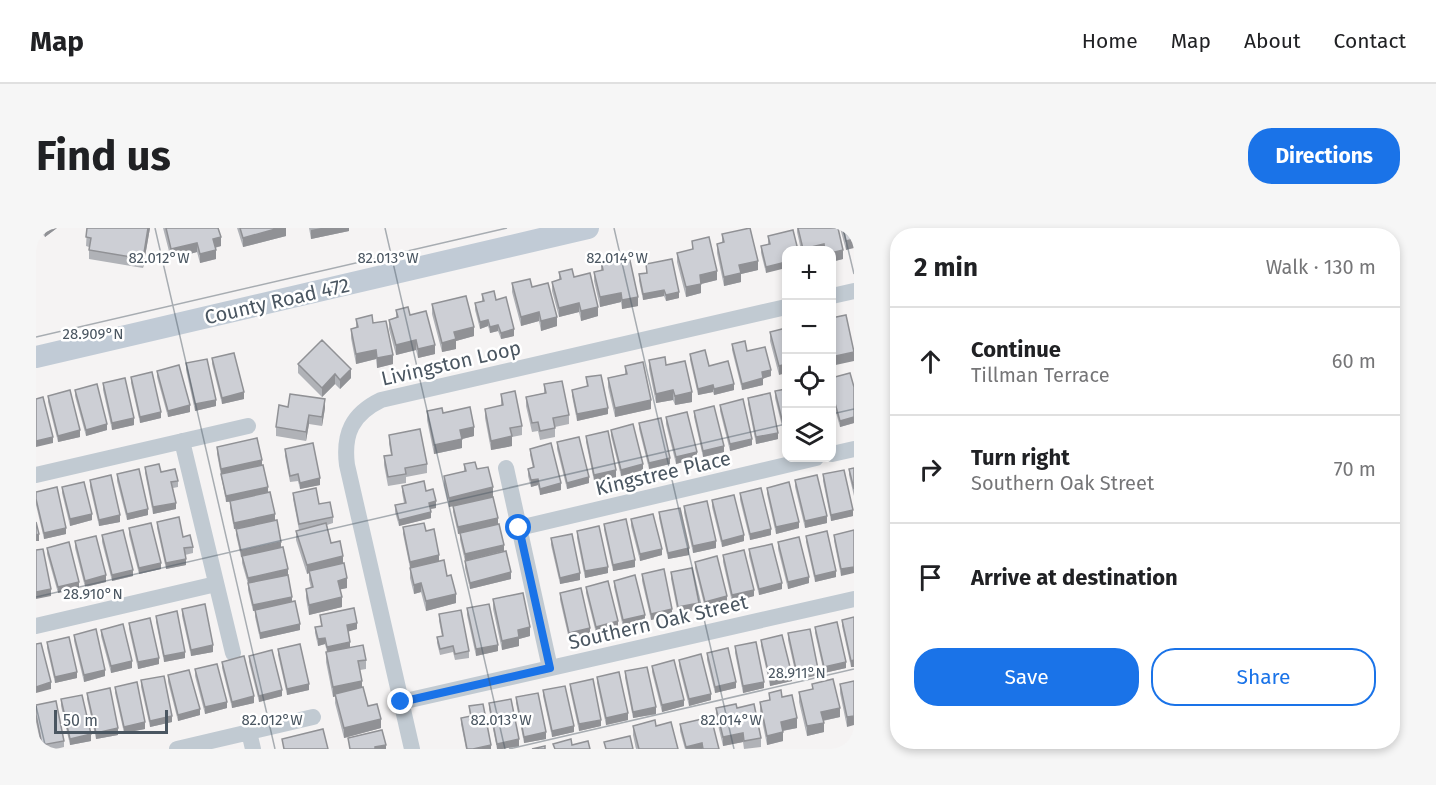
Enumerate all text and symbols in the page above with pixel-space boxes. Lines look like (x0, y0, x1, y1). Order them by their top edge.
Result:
text: Map (30, 25, 84, 58)
text: Home (1082, 28, 1138, 54)
text: Map (1171, 28, 1211, 54)
text: About (1244, 28, 1301, 54)
text: Contact (1334, 28, 1406, 54)
button: Directions (1248, 128, 1400, 184)
text: Find us (36, 131, 171, 181)
map controls (782, 246, 836, 462)
button: + (782, 246, 836, 300)
text: 82.012°W (128, 249, 190, 267)
text: 82.013°W (357, 249, 419, 267)
text: 82.014°W (586, 249, 648, 267)
text: 2 min (914, 252, 978, 283)
text: Walk · 130 m (1266, 255, 1376, 279)
street label: County Road 472 (202, 273, 352, 329)
button: − (782, 300, 836, 354)
text: 28.909°N (63, 325, 123, 343)
street label: Livingston Loop (379, 335, 523, 391)
text: Continue (971, 336, 1061, 363)
icon: ahead (914, 345, 947, 378)
text: 60 m (1332, 349, 1376, 373)
button: locate (782, 354, 836, 408)
text: Tillman Terrace (971, 363, 1110, 387)
button: layers (782, 408, 836, 462)
text: Turn right (971, 444, 1070, 471)
street label: Kingstree Place (593, 446, 733, 500)
icon: right (914, 453, 947, 486)
text: 70 m (1334, 457, 1376, 481)
text: Southern Oak Street (971, 471, 1154, 495)
route start (505, 514, 531, 540)
icon: arrive (914, 561, 947, 594)
text: Arrive at destination (971, 564, 1178, 591)
text: 28.910°N (63, 585, 123, 603)
street label: Southern Oak Street (566, 590, 751, 654)
button: Save (914, 648, 1139, 706)
button: Share (1151, 648, 1376, 706)
text: 28.911°N (768, 664, 826, 682)
route end (387, 688, 413, 714)
scale bar (54, 707, 168, 735)
text: 50 m (63, 711, 98, 730)
text: 82.012°W (241, 711, 303, 729)
text: 82.013°W (470, 711, 532, 729)
text: 82.014°W (700, 711, 762, 729)

